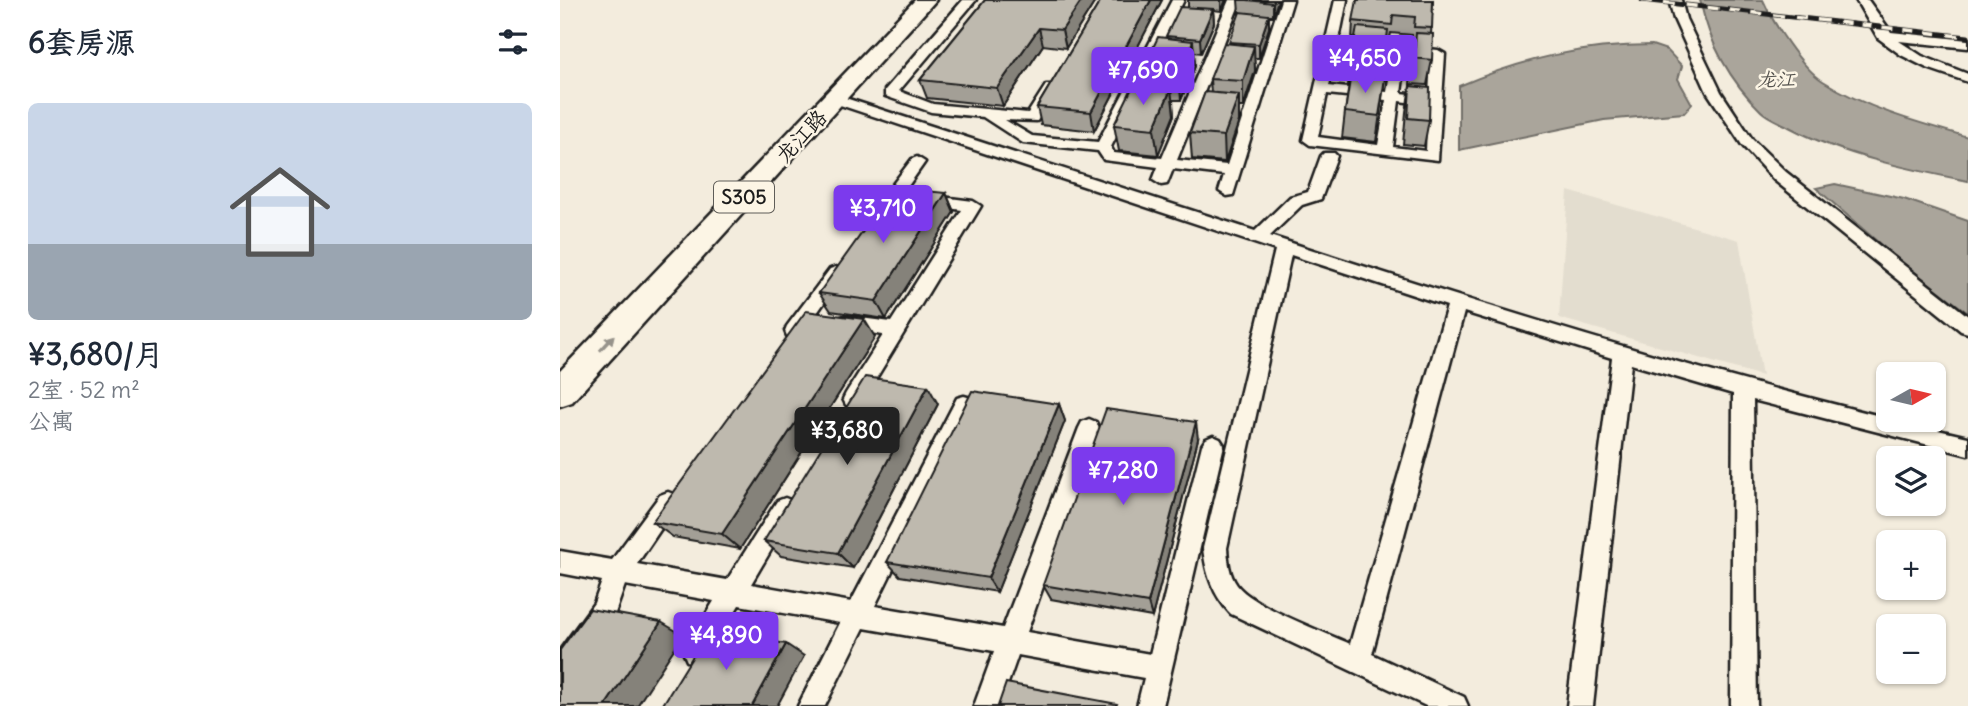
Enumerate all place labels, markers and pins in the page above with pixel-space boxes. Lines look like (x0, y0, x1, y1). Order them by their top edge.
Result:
pin: ¥4,650 (1308, 36, 1422, 95)
pin: ¥7,690 (1086, 48, 1200, 107)
pin: ¥3,710 (826, 186, 940, 245)
pin: ¥3,680 (790, 407, 904, 467)
pin: ¥7,280 (1066, 448, 1180, 507)
pin: ¥4,890 (669, 612, 783, 672)

